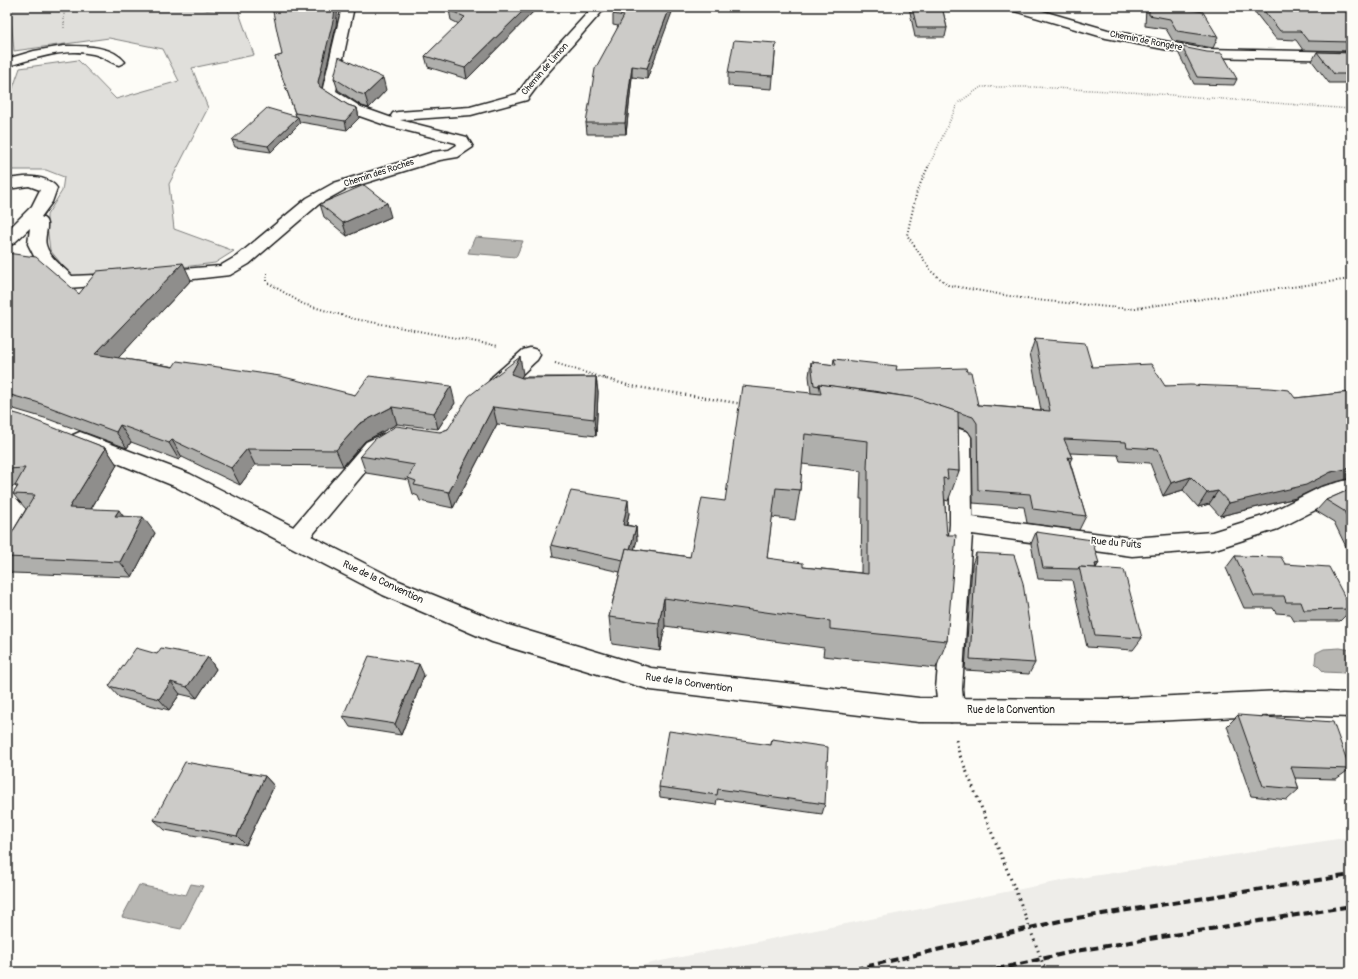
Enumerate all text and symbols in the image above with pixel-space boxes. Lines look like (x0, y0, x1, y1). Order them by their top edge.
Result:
street label: Chemin de Rongère (1109, 29, 1184, 54)
street label: Chemin de Limon (519, 41, 571, 97)
street label: Chemin des Roches (343, 157, 415, 189)
street label: Rue du Puits (1090, 535, 1142, 551)
street label: Rue de la Convention (341, 558, 426, 606)
street label: Rue de la Convention (645, 671, 734, 695)
street label: Rue de la Convention (967, 704, 1055, 716)

